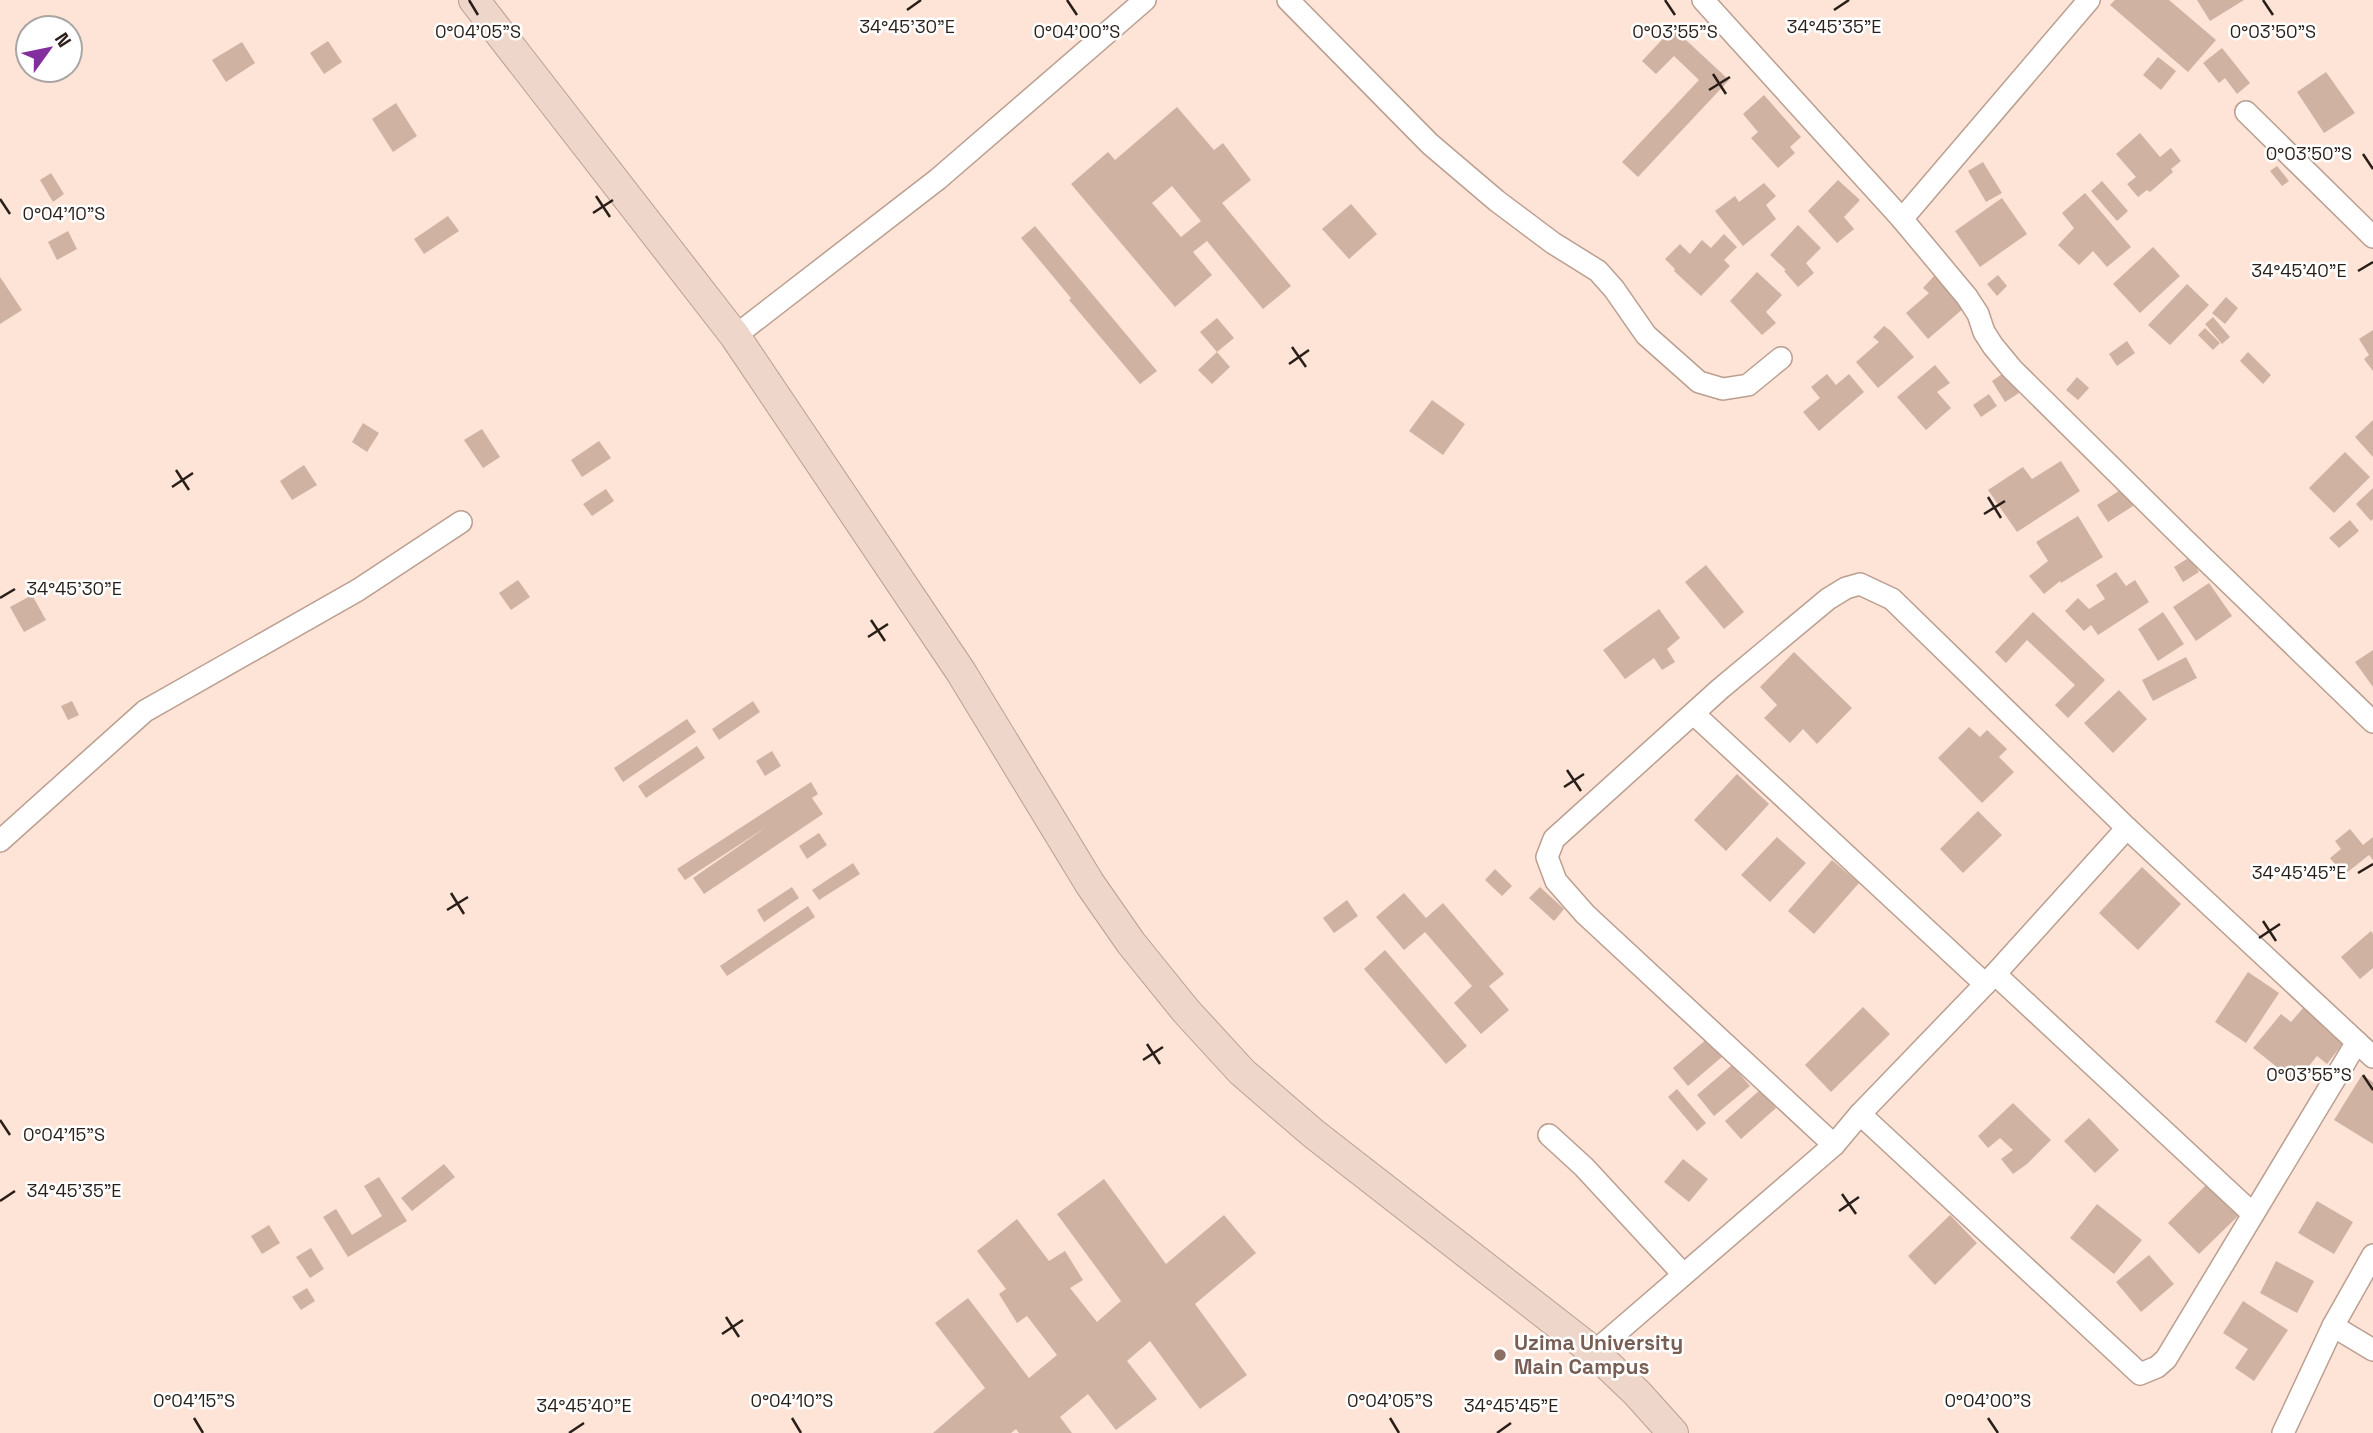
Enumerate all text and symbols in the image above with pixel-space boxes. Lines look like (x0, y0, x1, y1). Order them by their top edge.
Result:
north arrow (14, 14, 84, 84)
text: 34°45'30"E (859, 15, 955, 38)
text: 34°45'35"E (1787, 15, 1881, 38)
text: 0°04'05"S (435, 20, 521, 43)
text: 0°04'00"S (1034, 20, 1120, 43)
text: 0°03'55"S (1632, 20, 1718, 43)
text: 0°03'50"S (2230, 20, 2316, 43)
text: N (49, 28, 77, 52)
text: 0°03'50"S (2266, 142, 2352, 165)
text: 0°04'10"S (23, 202, 105, 225)
text: 34°45'40"E (2251, 259, 2347, 282)
text: 34°45'30"E (26, 577, 122, 600)
text: 34°45'45"E (2252, 861, 2346, 884)
text: 0°03'55"S (2266, 1063, 2352, 1086)
text: 0°04'15"S (23, 1123, 105, 1146)
text: 34°45'35"E (27, 1179, 121, 1202)
place label: Uzima University Main Campus (1514, 1329, 1683, 1380)
marker: Uzima University Main Campus (1492, 1347, 1508, 1363)
text: 0°04'15"S (153, 1389, 235, 1412)
text: 0°04'10"S (751, 1389, 833, 1412)
text: 0°04'05"S (1347, 1389, 1433, 1412)
text: 0°04'00"S (1945, 1389, 2031, 1412)
text: 34°45'40"E (536, 1394, 632, 1417)
text: 34°45'45"E (1464, 1394, 1558, 1417)

